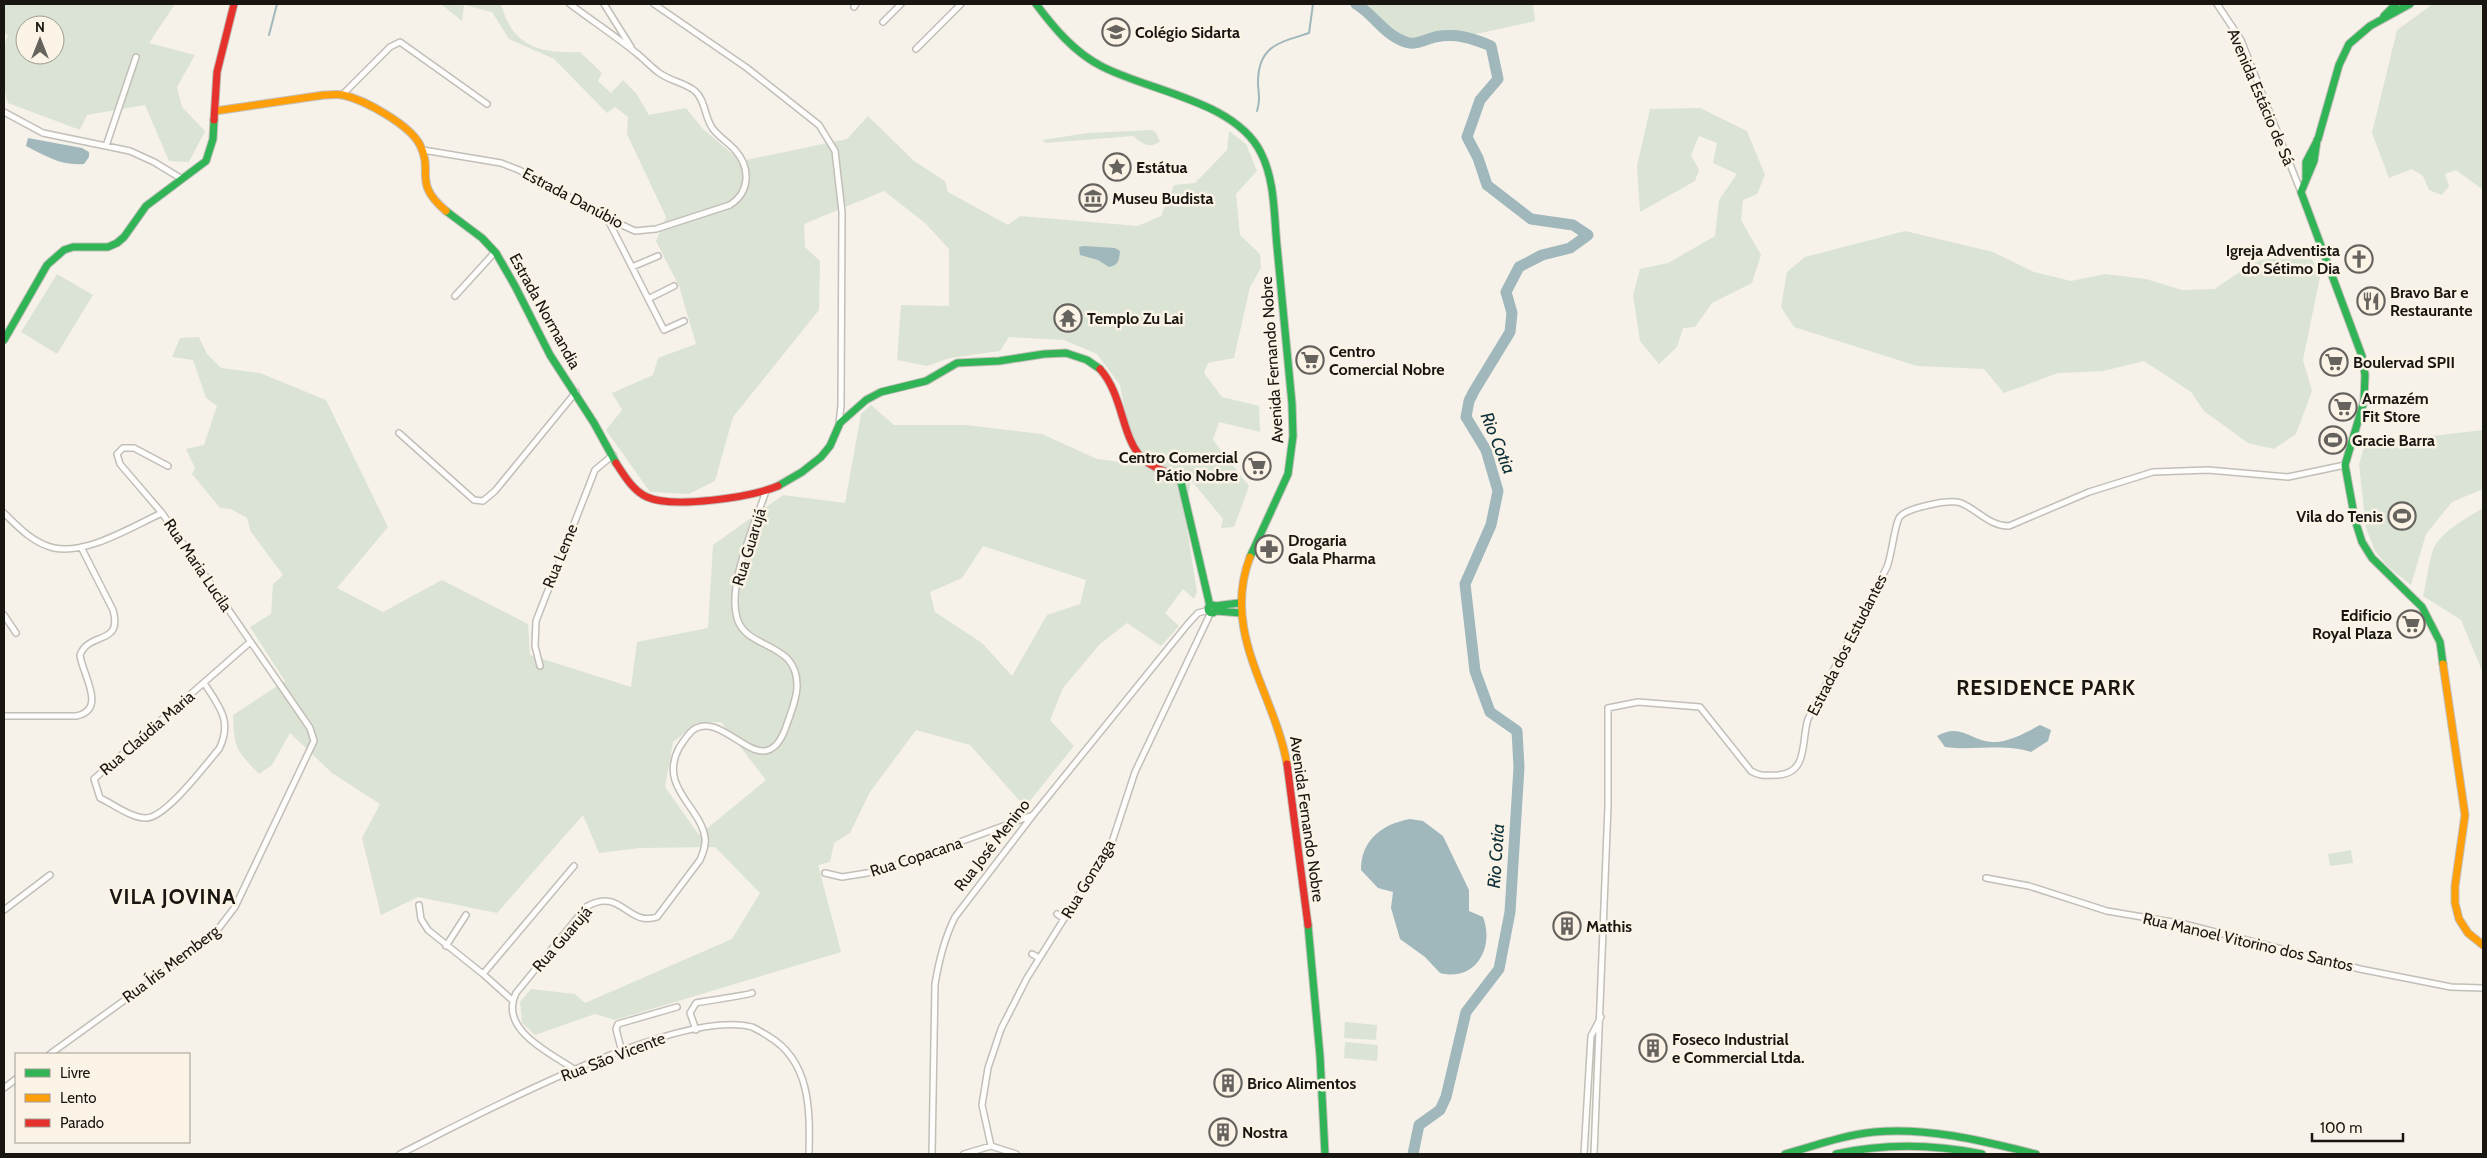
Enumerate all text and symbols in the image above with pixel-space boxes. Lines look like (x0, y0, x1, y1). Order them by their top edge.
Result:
north arrow (15, 15, 65, 65)
school or university icon: Colégio Sidarta (1101, 17, 1131, 47)
text: N (35, 18, 45, 36)
place label: Colégio Sidarta (1135, 23, 1240, 42)
street label: Avenida Estácio de Sá (2224, 26, 2299, 169)
place icon: Estátua (1102, 152, 1132, 182)
place label: Estátua (1136, 158, 1188, 177)
street label: Estrada Danúbio (519, 164, 627, 233)
museum icon: Museu Budista (1078, 183, 1108, 213)
place label: Museu Budista (1112, 189, 1213, 208)
place label: Igreja Adventista do Sétimo Dia (2226, 241, 2340, 278)
church icon: Igreja Adventista do Sétimo Dia (2344, 244, 2374, 274)
street label: Estrada Normandia (505, 250, 585, 372)
street label: Avenida Fernando Nobre (1257, 276, 1287, 444)
place label: Bravo Bar e Restaurante (2390, 283, 2473, 320)
restaurant icon: Bravo Bar e Restaurante (2356, 286, 2386, 316)
temple icon: Templo Zu Lai (1053, 303, 1083, 333)
place label: Templo Zu Lai (1087, 309, 1183, 328)
place label: Centro Comercial Nobre (1329, 342, 1445, 379)
supermarket icon: Centro Comercial Nobre (1295, 345, 1325, 375)
supermarket icon: Boulervad SPII (2319, 347, 2349, 377)
place label: Boulervad SPII (2353, 353, 2455, 372)
place label: Armazém Fit Store (2362, 389, 2429, 426)
supermarket icon: Armazém Fit Store (2328, 392, 2358, 422)
water label: Rio Cotia (1476, 409, 1520, 477)
sports icon: Gracie Barra (2318, 425, 2348, 455)
place label: Gracie Barra (2352, 431, 2435, 450)
place label: Centro Comercial Pátio Nobre (1119, 448, 1238, 485)
supermarket icon: Centro Comercial Pátio Nobre (1242, 451, 1272, 481)
sports icon: Vila do Tenis (2387, 501, 2417, 531)
street label: Rua Guarujá (728, 506, 770, 588)
place label: Vila do Tenis (2296, 507, 2383, 526)
street label: Rua Maria Lucila (160, 515, 236, 615)
street label: Rua Leme (539, 521, 581, 591)
place label: Drogaria Gala Pharma (1288, 531, 1376, 568)
pharmacy icon: Drogaria Gala Pharma (1254, 534, 1284, 564)
street label: Estrada dos Estudantes (1803, 571, 1891, 719)
place label: Edificio Royal Plaza (2312, 606, 2392, 643)
supermarket icon: Edificio Royal Plaza (2396, 609, 2426, 639)
district label: RESIDENCE PARK (1956, 675, 2136, 700)
street label: Rua Claúdia Maria (96, 687, 198, 779)
street label: Avenida Fernando Nobre (1286, 735, 1328, 903)
street label: Rua José Menino (950, 795, 1034, 895)
water label: Rio Cotia (1483, 823, 1509, 889)
street label: Rua Copacana (868, 833, 965, 881)
street label: Rua Gonzaga (1057, 836, 1119, 922)
district label: VILA JOVINA (110, 884, 236, 909)
street label: Rua Guarujá (528, 902, 596, 976)
street label: Rua Manoel Vitorino dos Santos (2141, 909, 2355, 976)
building icon: Mathis (1552, 911, 1582, 941)
place label: Mathis (1586, 917, 1632, 936)
street label: Rua Íris Memberg (119, 921, 224, 1007)
street label: Rua São Vicente (558, 1028, 668, 1086)
place label: Foseco Industrial e Commercial Ltda. (1672, 1030, 1805, 1067)
building icon: Foseco Industrial e Commercial Ltda. (1638, 1033, 1668, 1063)
legend (15, 1053, 190, 1143)
text: Livre (60, 1064, 91, 1082)
building icon: Brico Alimentos (1213, 1068, 1243, 1098)
place label: Brico Alimentos (1247, 1074, 1356, 1093)
text: Lento (60, 1089, 97, 1107)
scale bar (2312, 1110, 2403, 1142)
text: Parado (60, 1114, 104, 1132)
building icon: Nostra (1208, 1117, 1238, 1147)
text: 100 m (2320, 1119, 2362, 1137)
place label: Nostra (1242, 1123, 1288, 1142)

